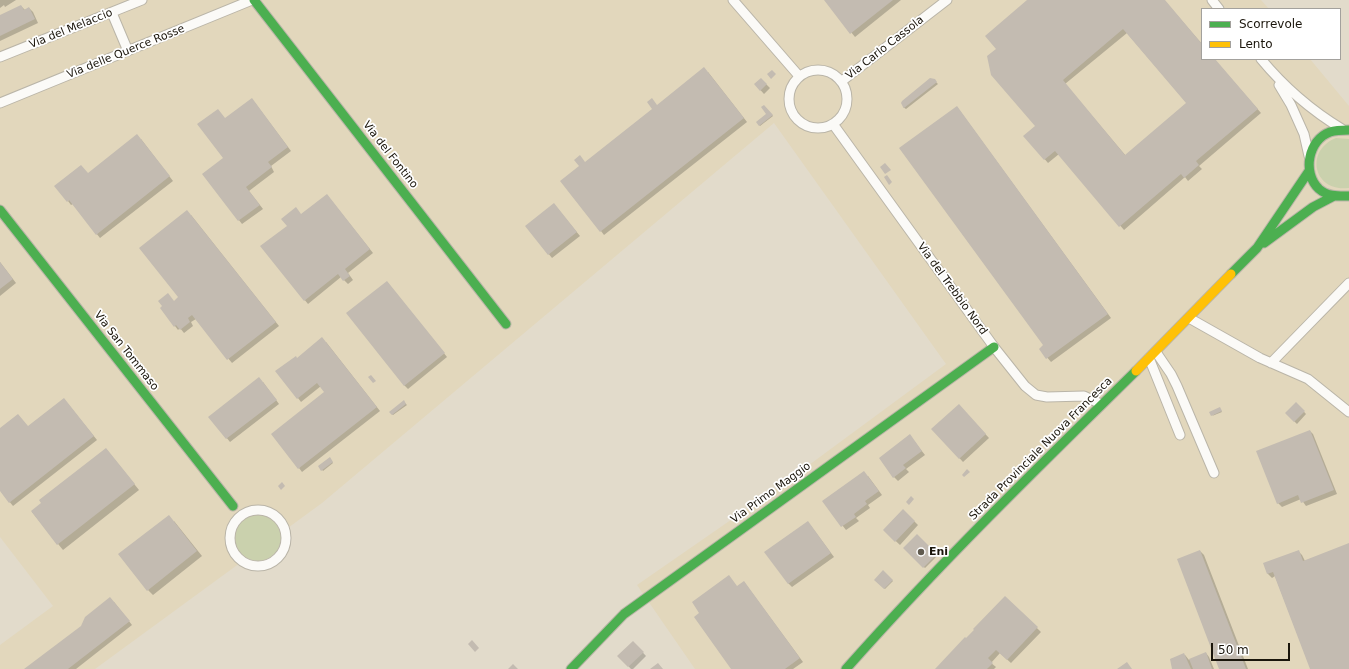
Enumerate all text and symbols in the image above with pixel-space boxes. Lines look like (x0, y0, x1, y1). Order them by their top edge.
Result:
street label: Via del Melaccio (27, 6, 115, 52)
legend (1201, 8, 1341, 60)
street label: Via Carlo Cassola (843, 13, 927, 83)
text: Scorrevole (1239, 17, 1303, 31)
street label: Via delle Querce Rosse (65, 22, 187, 82)
text: Lento (1239, 37, 1273, 51)
street label: Via del Fontino (360, 119, 420, 191)
street label: Via del Trebbio Nord (914, 240, 990, 338)
street label: Via San Tommaso (91, 309, 161, 393)
street label: Strada Provinciale Nuova Francesca (967, 375, 1115, 523)
street label: Via Primo Maggio (728, 460, 814, 526)
place label: Eni (929, 545, 948, 559)
marker: Eni (916, 547, 926, 557)
scale bar (1213, 635, 1292, 661)
text: 50 m (1218, 643, 1249, 657)

